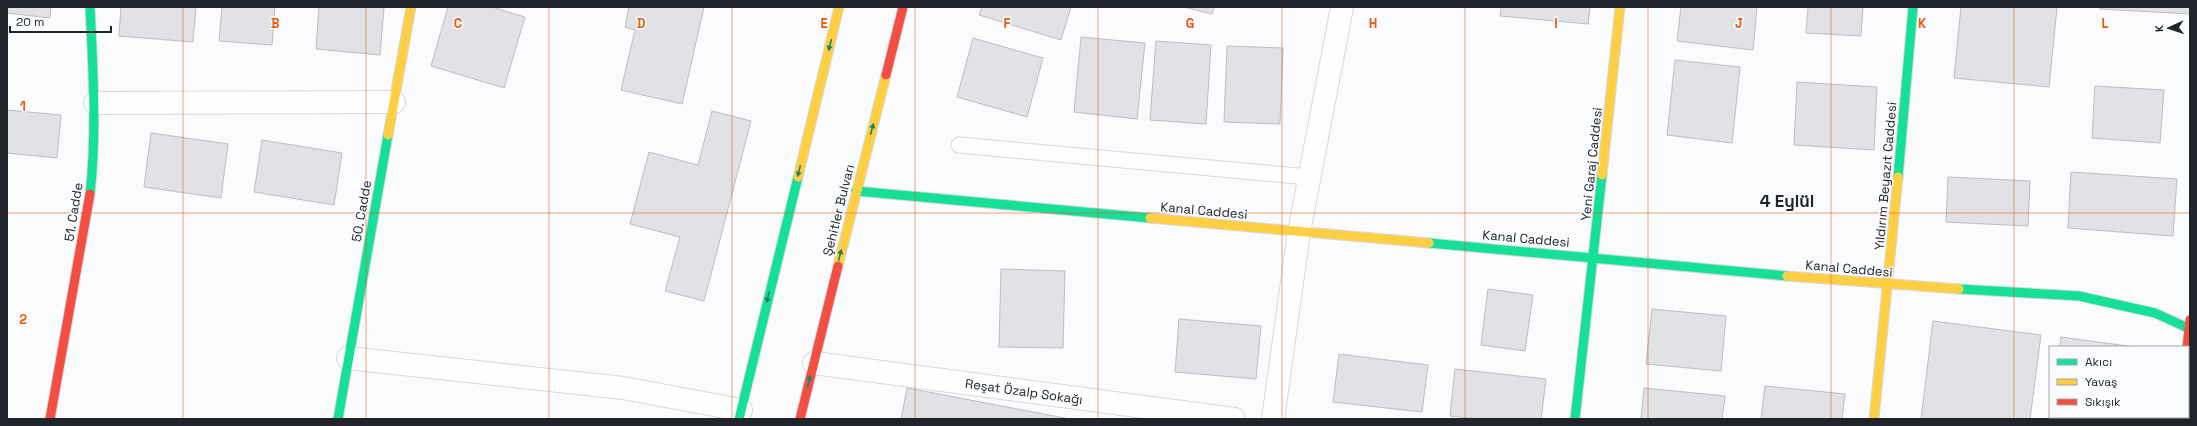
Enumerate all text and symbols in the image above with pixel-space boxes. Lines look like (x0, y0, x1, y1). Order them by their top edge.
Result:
scale bar (10, 8, 111, 34)
north arrow (2149, 8, 2189, 48)
text: 20 m (16, 14, 44, 30)
text: B (271, 15, 280, 32)
text: C (454, 15, 462, 32)
text: D (637, 15, 646, 32)
text: E (820, 15, 828, 32)
text: F (1004, 15, 1011, 32)
text: G (1186, 15, 1194, 32)
text: H (1369, 15, 1377, 32)
text: I (1554, 15, 1558, 32)
text: J (1735, 15, 1743, 32)
text: K (1918, 15, 1927, 32)
text: L (2101, 15, 2109, 32)
text: K (2152, 25, 2166, 32)
one-way arrow (827, 39, 833, 51)
text: 1 (20, 98, 26, 115)
street label: Yıldırım Beyazıt Caddesi (1871, 101, 1900, 251)
street label: Yeni Garaj Caddesi (1577, 107, 1606, 222)
one-way arrow (869, 123, 875, 135)
street label: Şehitler Bulvarı (819, 162, 858, 258)
one-way arrow (796, 165, 802, 177)
street label: 50. Cadde (348, 179, 375, 243)
street label: 51. Cadde (60, 181, 87, 243)
district label: 4 Eylül (1760, 190, 1814, 212)
street label: Kanal Caddesi (1160, 198, 1248, 223)
street label: Kanal Caddesi (1482, 226, 1570, 251)
one-way arrow (837, 249, 843, 261)
street label: Kanal Caddesi (1805, 256, 1893, 281)
one-way arrow (765, 291, 771, 304)
text: 2 (19, 311, 27, 328)
legend (2049, 346, 2189, 418)
text: Akıcı (2085, 354, 2112, 370)
text: Yavaş (2085, 374, 2117, 390)
one-way arrow (806, 375, 812, 387)
street label: Reşat Özalp Sokağı (964, 375, 1084, 408)
text: Sıkışık (2085, 394, 2121, 410)

